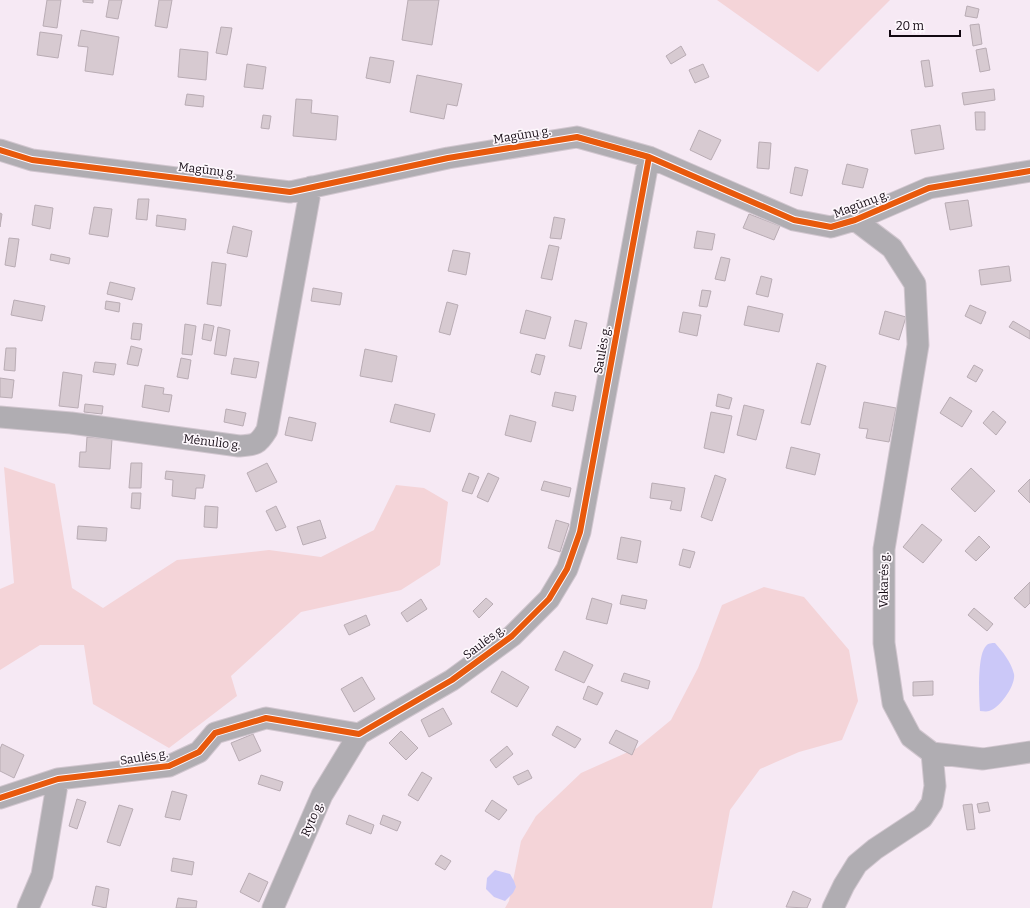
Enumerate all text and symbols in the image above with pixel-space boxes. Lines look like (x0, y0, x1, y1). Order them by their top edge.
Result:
scale bar (890, 12, 960, 38)
text: 20 m (896, 19, 925, 33)
street label: Magūnų g. (492, 124, 552, 146)
street label: Magūnų g. (177, 160, 237, 180)
street label: Magūnų g. (831, 187, 891, 221)
street label: Saulės g. (591, 325, 613, 375)
street label: Mėnulio g. (183, 432, 241, 452)
street label: Vakarės g. (877, 552, 891, 608)
street label: Saulės g. (460, 622, 508, 662)
street label: Saulės g. (119, 746, 169, 768)
street label: Ryto g. (298, 799, 326, 839)

